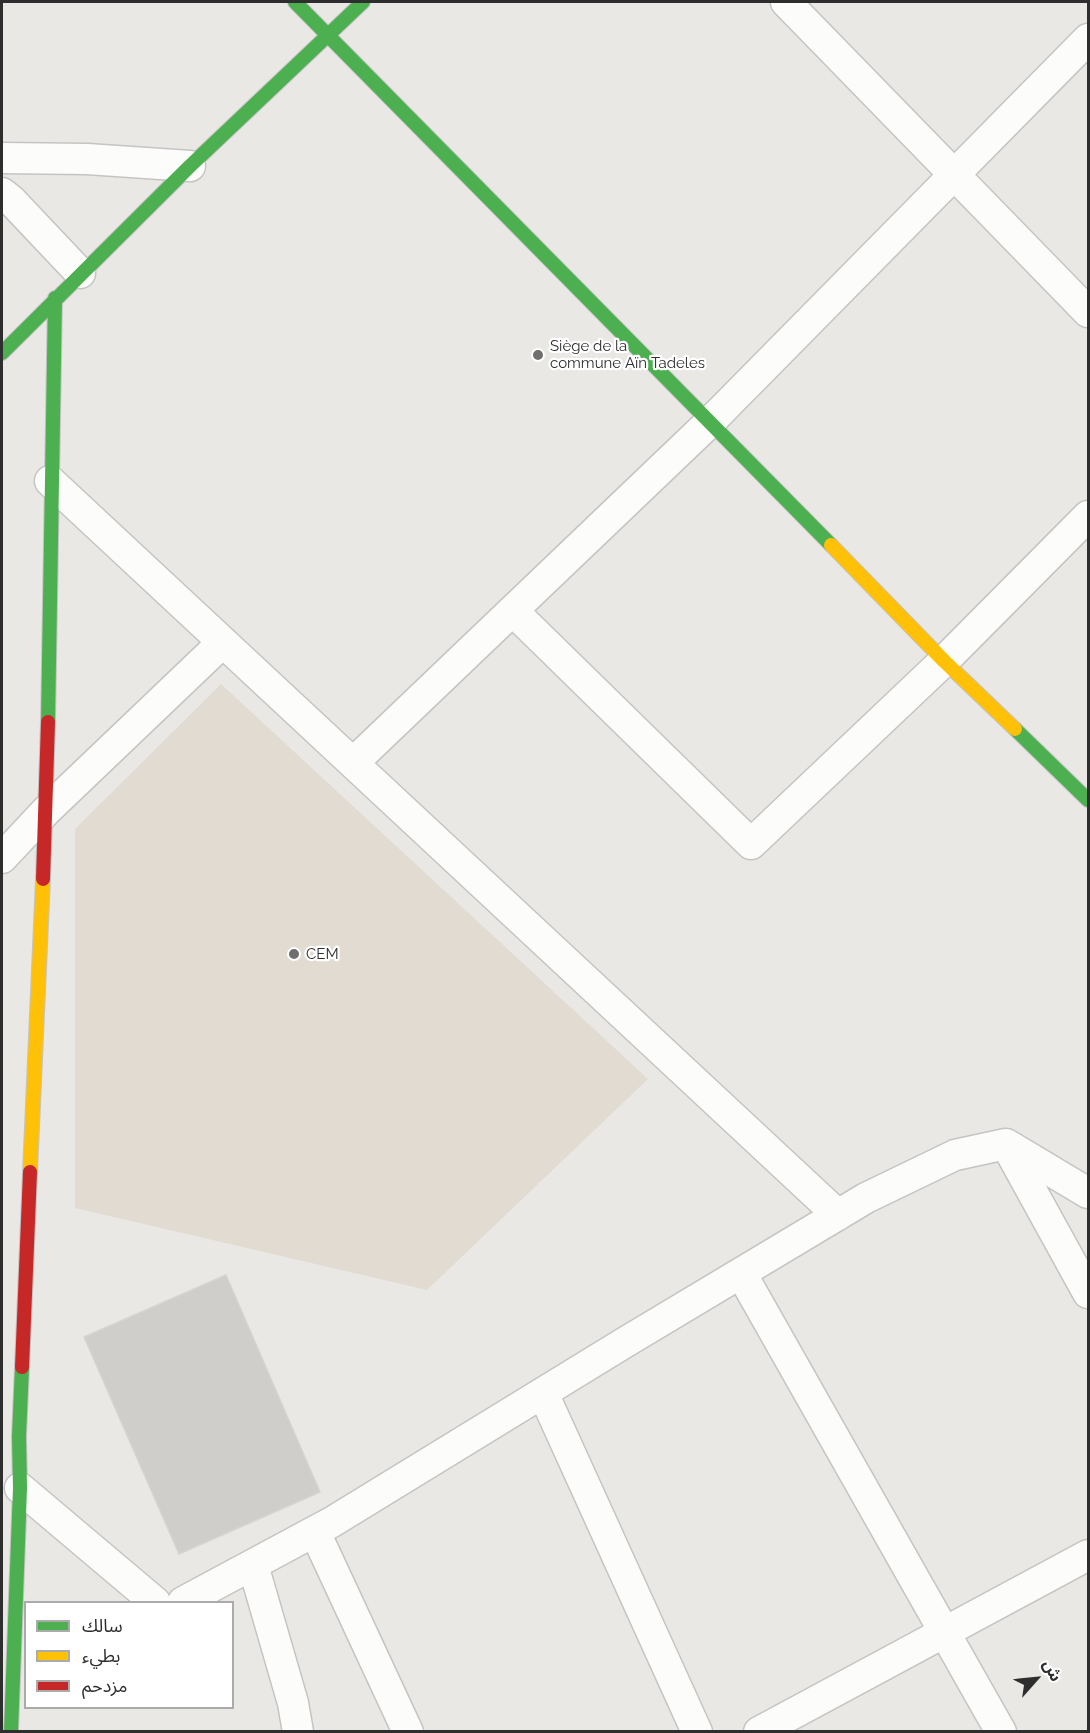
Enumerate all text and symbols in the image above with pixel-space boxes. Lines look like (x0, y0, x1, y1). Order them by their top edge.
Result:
place label: Siège de la commune Aïn Tadeles (550, 337, 705, 372)
marker: Siège de la commune Aïn Tadeles (531, 348, 545, 362)
place label: CEM (306, 945, 339, 963)
marker: CEM (287, 947, 301, 961)
legend (24, 1601, 234, 1709)
text: سالك (82, 1615, 123, 1636)
text: بطيء (82, 1645, 120, 1666)
north arrow (1006, 1649, 1066, 1709)
text: ش (1039, 1657, 1066, 1685)
text: مزدحم (82, 1675, 127, 1696)

